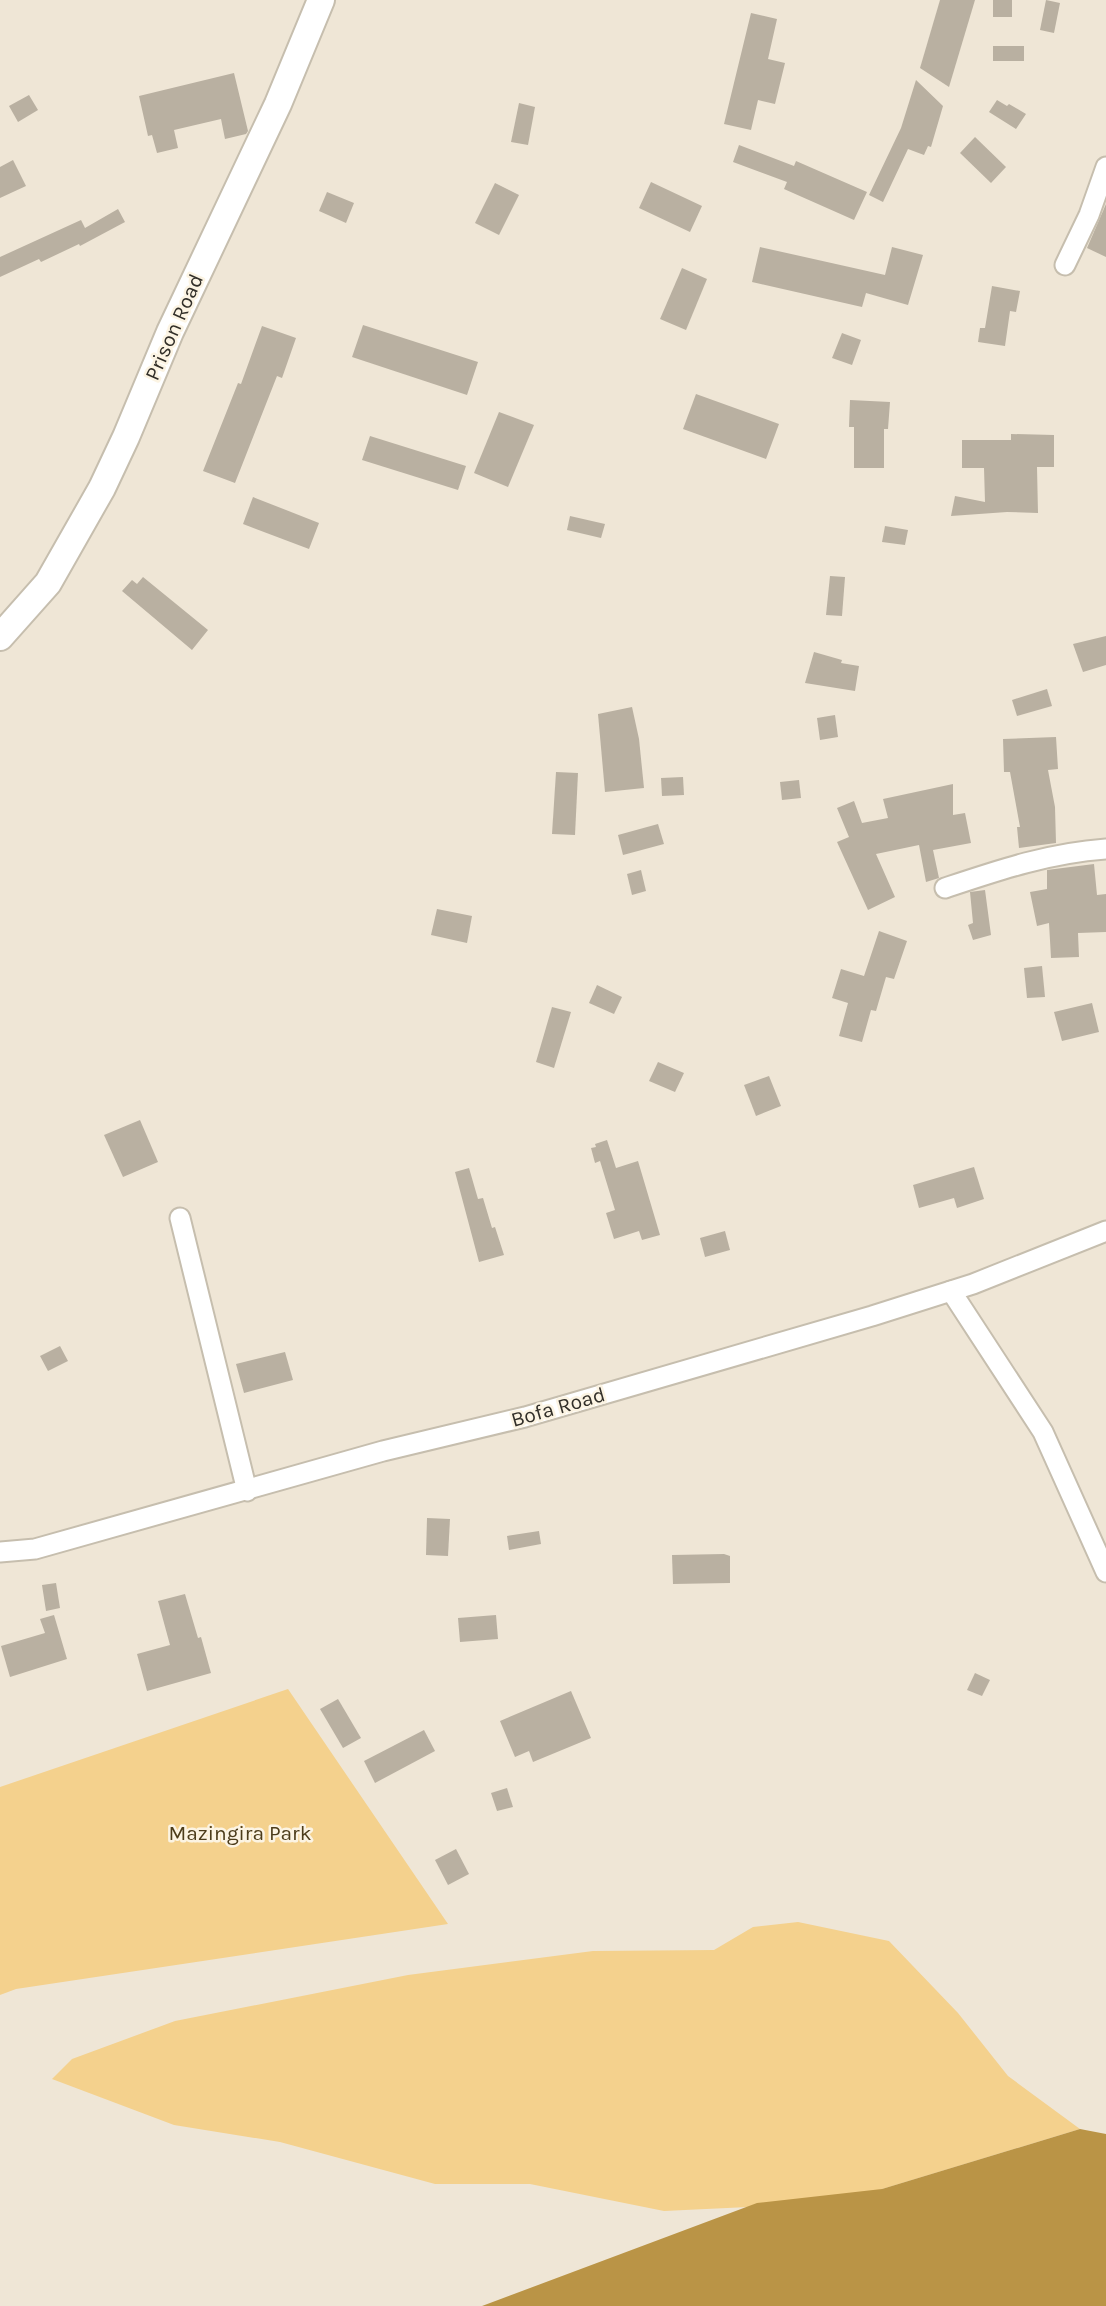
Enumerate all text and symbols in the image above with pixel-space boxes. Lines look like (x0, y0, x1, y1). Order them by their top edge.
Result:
street label: Prison Road (140, 270, 208, 384)
street label: Bofa Road (508, 1382, 608, 1432)
park label: Mazingira Park (168, 1821, 312, 1845)

